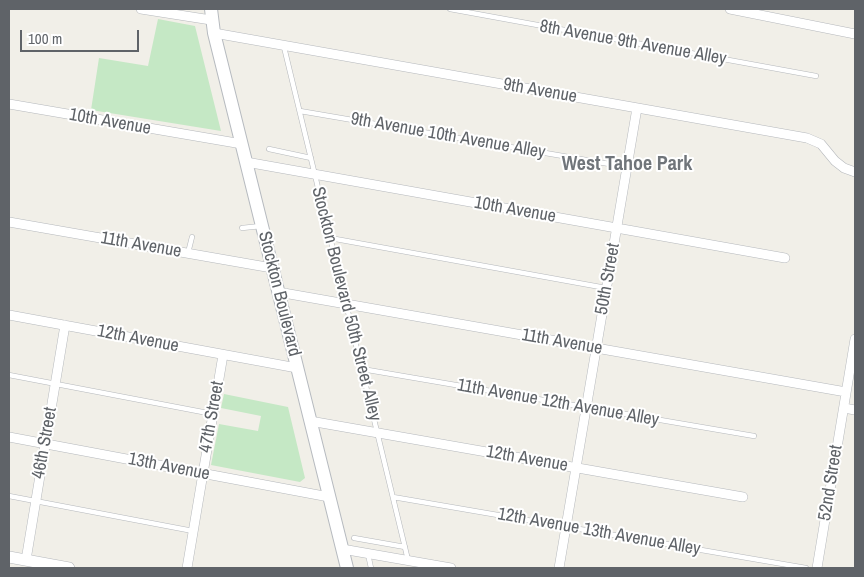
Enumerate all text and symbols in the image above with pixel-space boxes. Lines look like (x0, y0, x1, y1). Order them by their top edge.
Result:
street label: 8th Avenue 9th Avenue Alley (538, 16, 728, 70)
scale bar (22, 20, 141, 52)
text: 100 m (28, 28, 62, 49)
street label: 9th Avenue (501, 74, 579, 108)
street label: 10th Avenue (67, 104, 153, 140)
street label: 9th Avenue 10th Avenue Alley (349, 108, 547, 164)
district label: West Tahoe Park (562, 153, 692, 177)
street label: Stockton Boulevard 50th Street Alley (306, 185, 386, 423)
street label: 10th Avenue (472, 192, 558, 228)
street label: 11th Avenue (99, 227, 183, 263)
street label: Stockton Boulevard (253, 229, 305, 359)
street label: 50th Street (591, 242, 625, 316)
street label: 12th Avenue (95, 321, 181, 357)
street label: 11th Avenue (520, 324, 604, 360)
street label: 11th Avenue 12th Avenue Alley (455, 375, 661, 431)
street label: 47th Street (195, 380, 229, 454)
street label: 46th Street (28, 406, 62, 480)
street label: 12th Avenue (484, 441, 570, 477)
street label: 52nd Street (814, 444, 848, 522)
street label: 13th Avenue (126, 449, 212, 485)
street label: 12th Avenue 13th Avenue Alley (496, 504, 702, 560)

